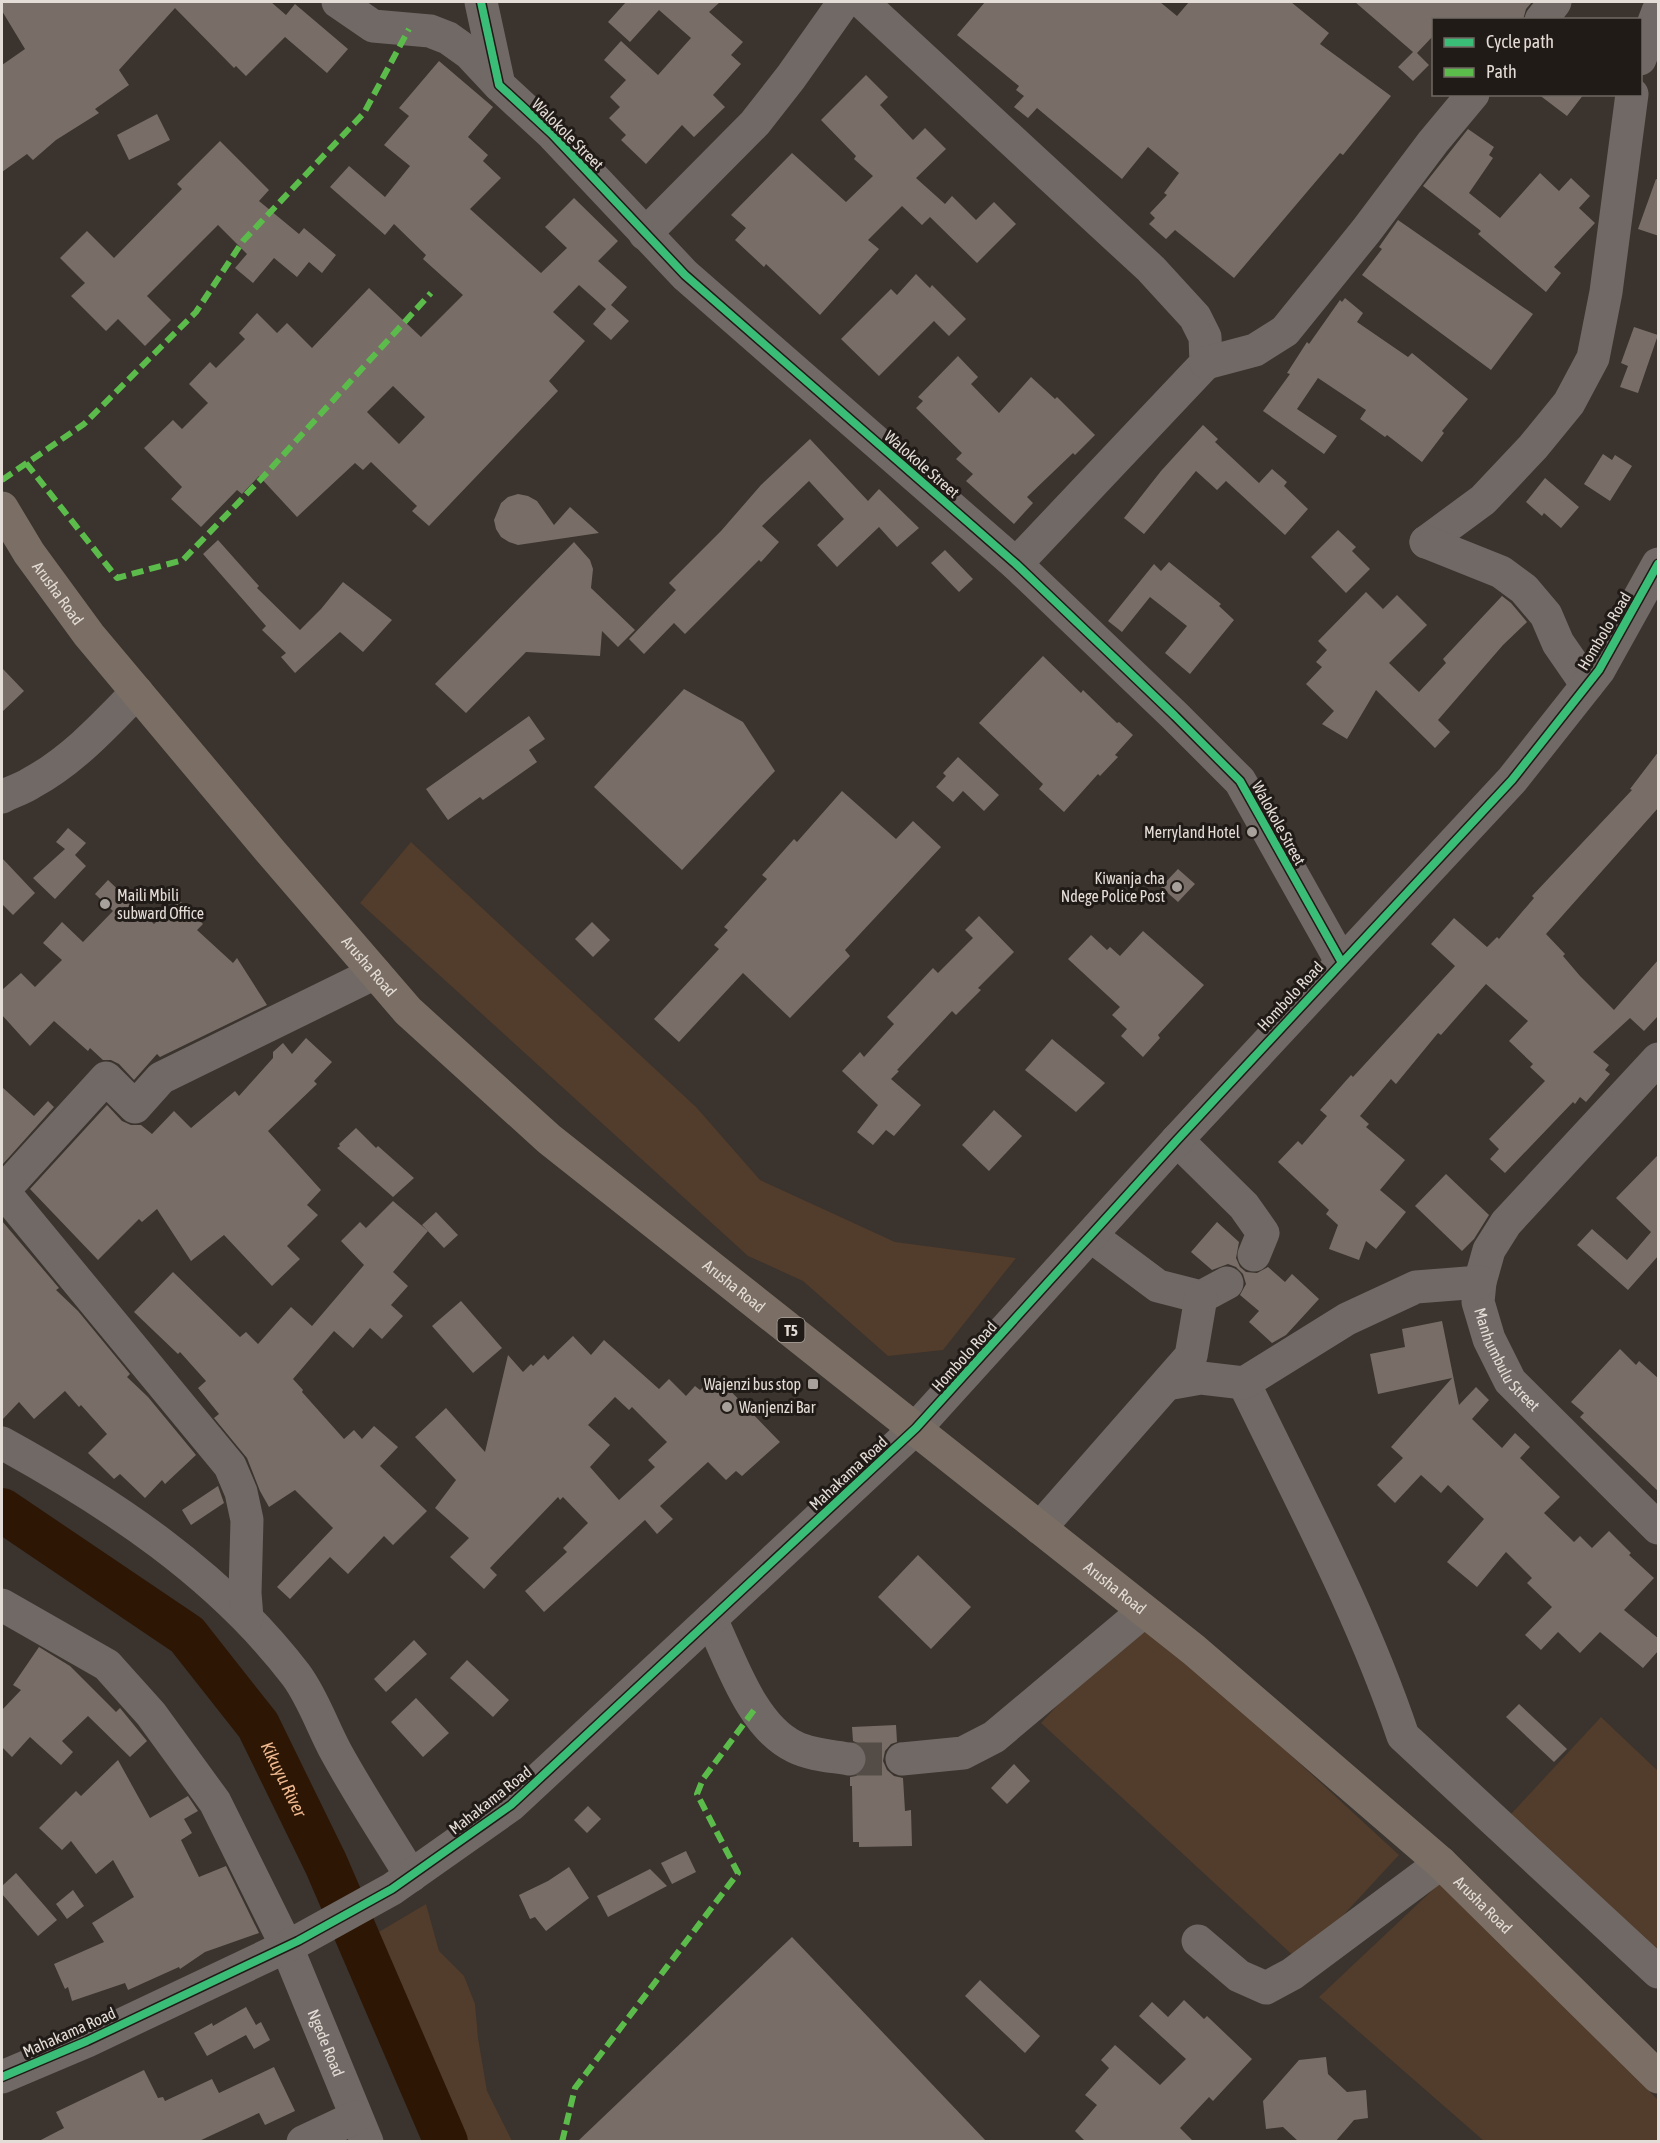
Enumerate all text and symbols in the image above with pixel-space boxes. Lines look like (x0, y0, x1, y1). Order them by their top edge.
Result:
legend (1432, 18, 1642, 96)
text: Cycle path (1486, 31, 1554, 52)
text: Path (1486, 61, 1517, 82)
street label: Walokole Street (529, 95, 608, 174)
street label: Walokole Street (881, 427, 963, 502)
street label: Arusha Road (29, 558, 87, 628)
street label: Hombolo Road (1574, 589, 1634, 673)
street label: Walokole Street (1249, 778, 1310, 868)
place label: Merryland Hotel (1144, 823, 1241, 842)
marker: Merryland Hotel (1245, 825, 1259, 839)
place label: Kiwanja cha Ndege Police Post (1061, 869, 1165, 906)
marker: Kiwanja cha Ndege Police Post (1170, 880, 1184, 894)
place label: Maili Mbili subward Office (117, 886, 204, 922)
marker: Maili Mbili subward Office (98, 897, 112, 911)
street label: Arusha Road (338, 932, 400, 1000)
street label: Hombolo Road (1253, 958, 1327, 1034)
street label: Arusha Road (700, 1256, 769, 1316)
street label: Manhumbulu Street (1471, 1305, 1544, 1415)
street label: Hombolo Road (928, 1317, 1000, 1395)
road number: T5 (778, 1318, 804, 1342)
place label: Wajenzi bus stop (704, 1375, 801, 1394)
marker: Wajenzi bus stop (806, 1377, 820, 1391)
place label: Wanjenzi Bar (739, 1398, 816, 1417)
marker: Wanjenzi Bar (720, 1400, 734, 1414)
street label: Mahakama Road (805, 1432, 891, 1514)
street label: Arusha Road (1081, 1558, 1150, 1618)
water label: Kikuyu River (257, 1738, 312, 1821)
street label: Mahakama Road (445, 1762, 535, 1838)
street label: Arusha Road (1451, 1872, 1516, 1937)
street label: Mahakama Road (20, 2004, 118, 2060)
street label: Ngede Road (304, 2007, 348, 2079)

